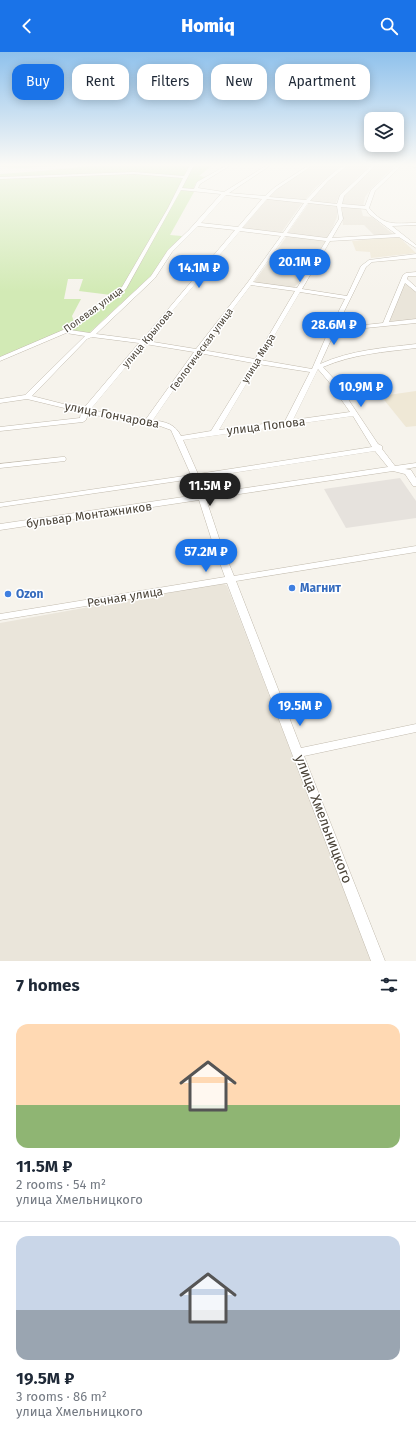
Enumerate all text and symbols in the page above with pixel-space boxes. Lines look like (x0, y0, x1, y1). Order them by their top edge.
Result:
icon: back (16, 15, 38, 37)
text: Homiq (181, 15, 235, 37)
icon: search (378, 15, 400, 37)
chip: Buy (12, 64, 64, 100)
chip: Rent (72, 64, 129, 100)
chip: Filters (137, 64, 203, 100)
chip: New (211, 64, 267, 100)
chip: Apartment (275, 64, 370, 100)
map controls (364, 112, 404, 152)
button: layers (364, 112, 404, 152)
pin: 20.1M ₽ (263, 249, 337, 283)
text: 20.1M ₽ (278, 254, 322, 269)
pin: 14.1M ₽ (162, 255, 236, 289)
text: 14.1M ₽ (178, 260, 220, 275)
street label: Полевая улица (61, 284, 126, 335)
street label: Геологическая улица (168, 306, 236, 393)
street label: улица Крылова (120, 307, 176, 370)
pin: 28.6M ₽ (297, 312, 371, 346)
text: 28.6M ₽ (311, 317, 357, 332)
street label: улица Мира (239, 332, 278, 385)
pin: 10.9M ₽ (324, 374, 398, 408)
text: 10.9M ₽ (339, 379, 383, 394)
street label: улица Гончарова (63, 399, 161, 431)
street label: улица Попова (226, 414, 306, 438)
pin: 11.5M ₽ (173, 473, 247, 507)
text: 11.5M ₽ (188, 478, 232, 493)
street label: бульвар Монтажников (25, 499, 153, 531)
pin: 57.2M ₽ (169, 539, 243, 573)
text: 57.2M ₽ (184, 544, 228, 559)
place label: Магнит (300, 581, 341, 595)
marker: Магнит (287, 583, 297, 593)
street label: Речная улица (86, 584, 164, 610)
place label: Ozon (16, 587, 44, 601)
marker: Ozon (3, 589, 13, 599)
pin: 19.5M ₽ (263, 693, 337, 727)
text: 19.5M ₽ (278, 698, 322, 713)
street label: улица Хмельницкого (291, 752, 356, 886)
icon: filters (378, 974, 400, 996)
text: 7 homes (16, 975, 80, 996)
icon: home (172, 1050, 244, 1122)
text: 11.5M ₽ (16, 1156, 72, 1177)
text: 2 rooms · 54 m² (16, 1177, 106, 1192)
text: улица Хмельницкого (16, 1192, 143, 1207)
icon: home (172, 1262, 244, 1334)
text: 19.5M ₽ (16, 1368, 74, 1389)
text: 3 rooms · 86 m² (16, 1389, 107, 1404)
text: улица Хмельницкого (16, 1404, 143, 1419)

